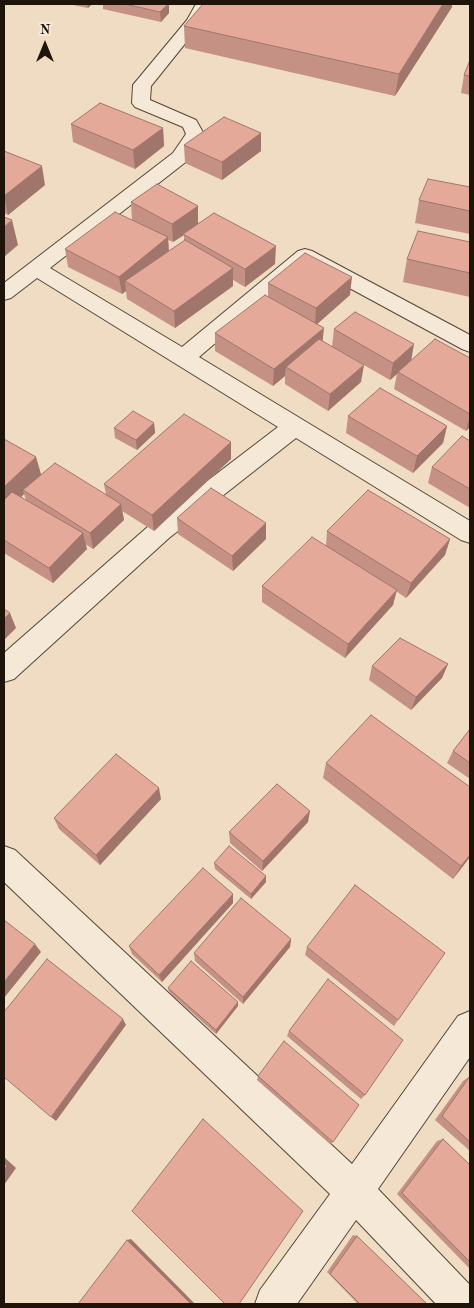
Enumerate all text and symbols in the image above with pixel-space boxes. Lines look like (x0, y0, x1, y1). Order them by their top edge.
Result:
north arrow (20, 20, 70, 70)
text: N (40, 23, 50, 37)

